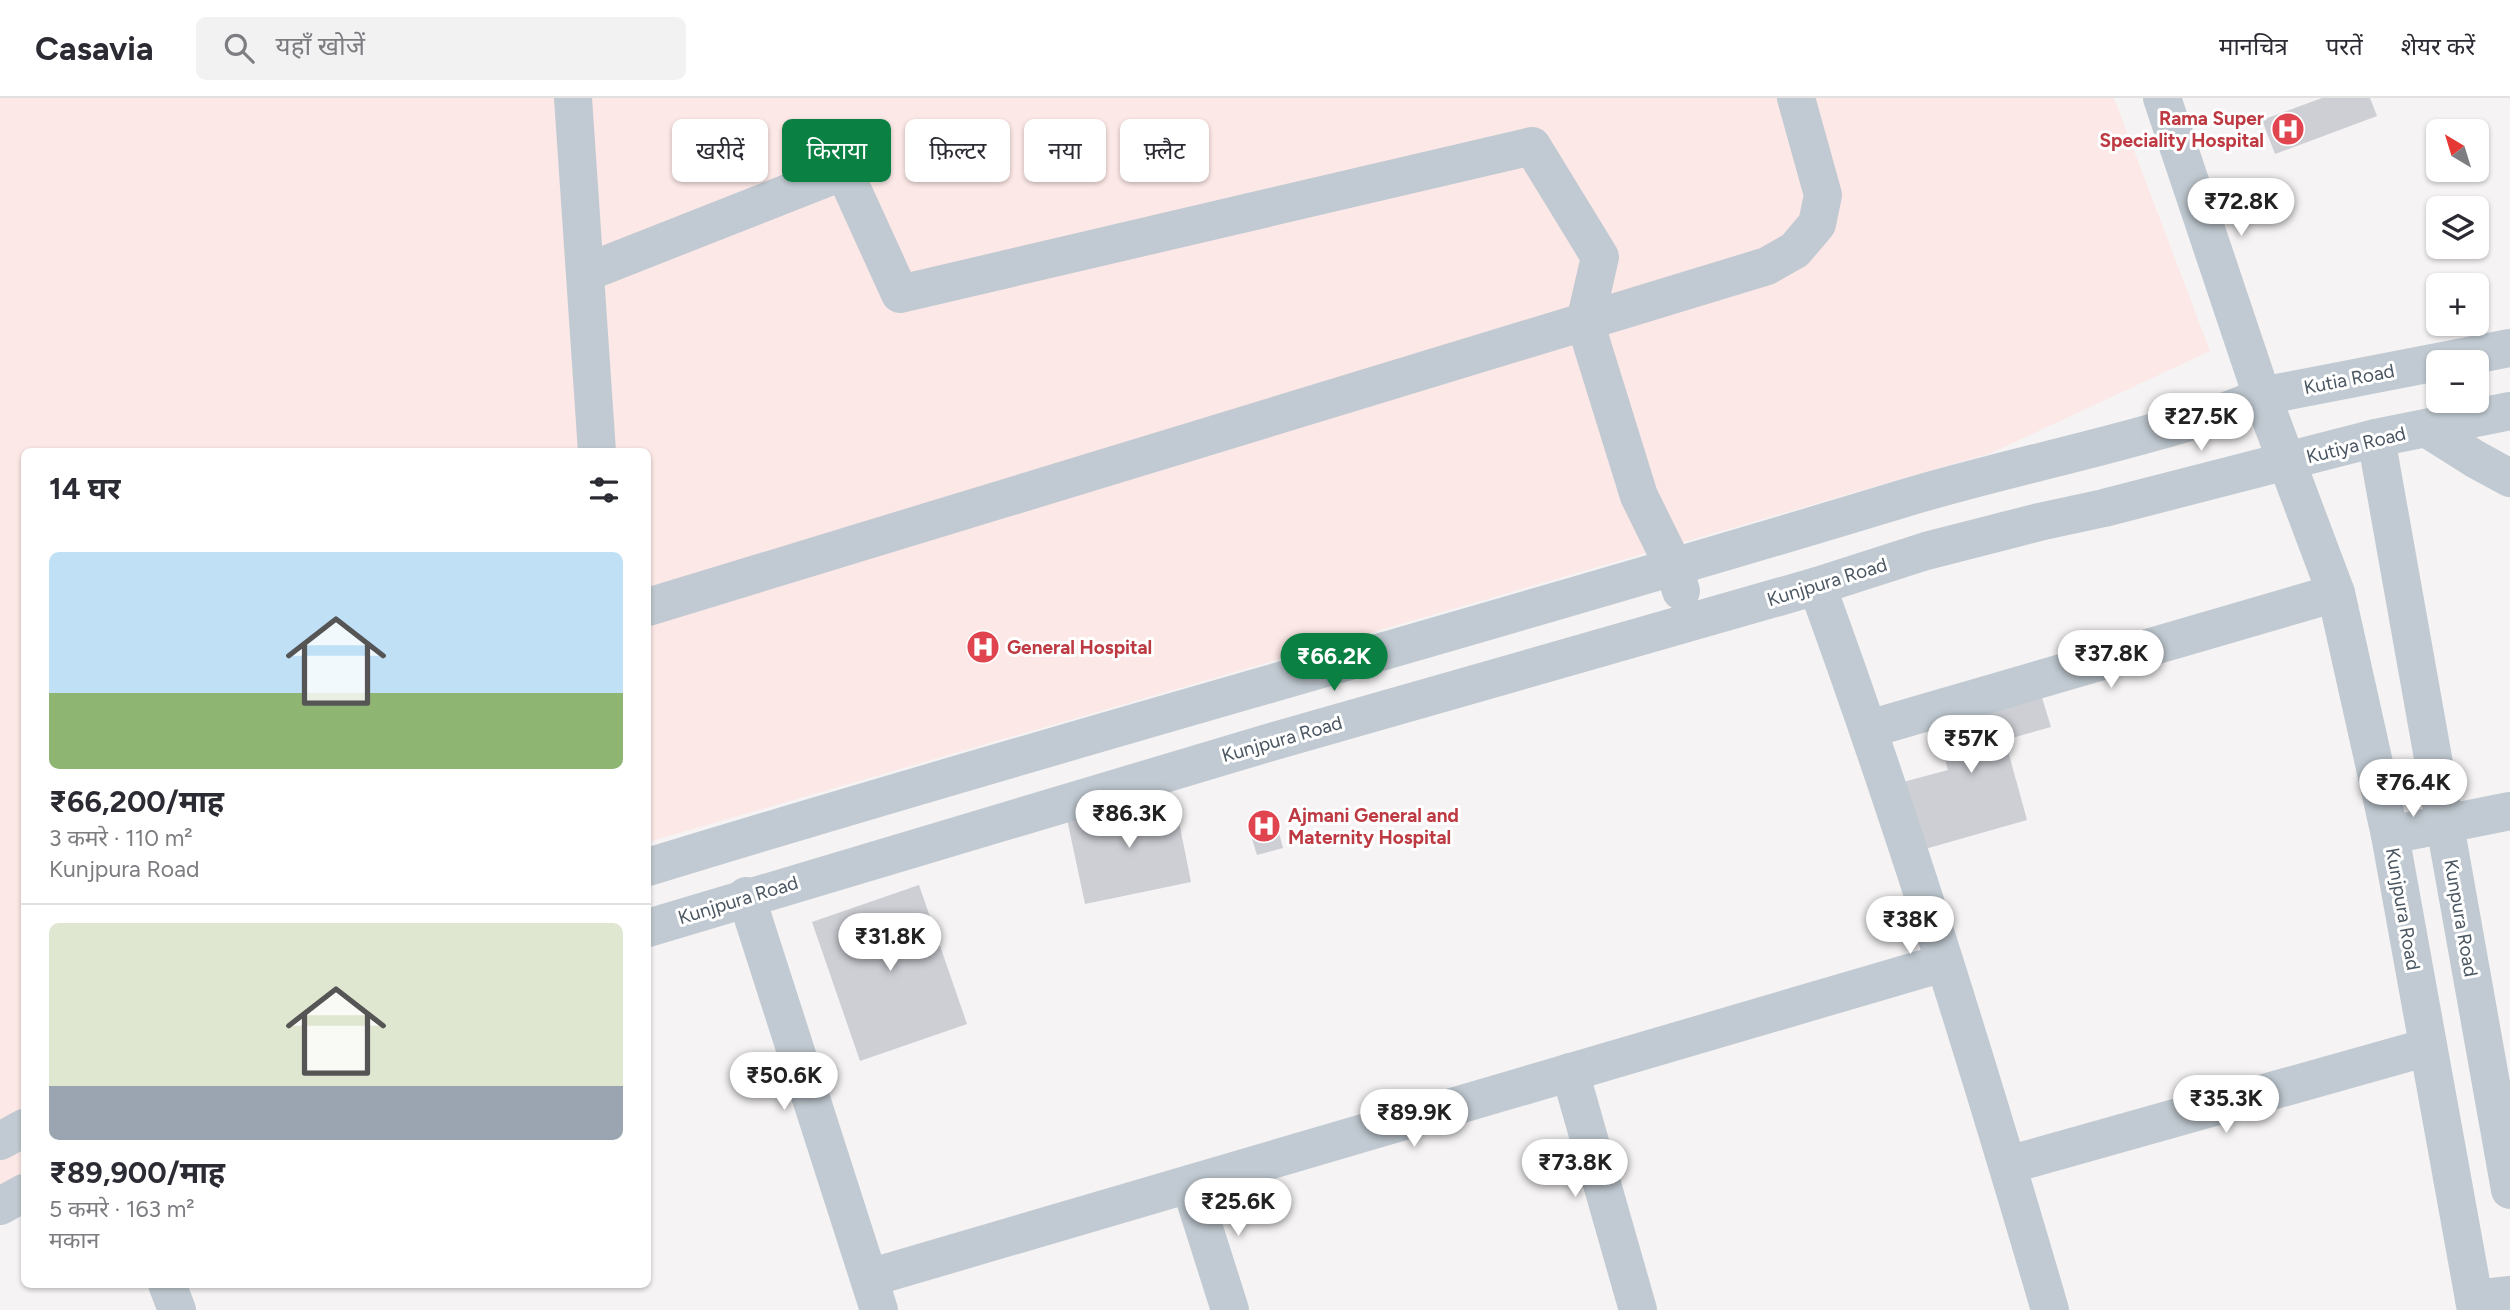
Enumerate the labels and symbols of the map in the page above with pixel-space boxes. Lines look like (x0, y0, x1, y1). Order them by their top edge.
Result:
place label: Rama Super Speciality Hospital (2099, 107, 2264, 152)
hospital icon: Rama Super Speciality Hospital (2269, 110, 2307, 148)
north arrow (2426, 119, 2488, 182)
pin: ₹72.8K (2184, 178, 2298, 238)
street label: Kutia Road (2302, 359, 2396, 399)
pin: ₹27.5K (2144, 394, 2258, 453)
street label: Kutiya Road (2304, 422, 2408, 468)
street label: Kunjpura Road (1764, 553, 1890, 611)
hospital icon: General Hospital (964, 628, 1002, 666)
pin: ₹37.8K (2054, 630, 2168, 690)
pin: ₹66.2K (1277, 634, 1391, 693)
place label: General Hospital (1007, 636, 1152, 659)
street label: Kunjpura Road (1219, 711, 1345, 767)
pin: ₹57K (1930, 716, 2012, 775)
pin: ₹76.4K (2356, 760, 2470, 819)
pin: ₹86.3K (1072, 790, 1186, 850)
place label: Ajmani General and Maternity Hospital (1288, 804, 1459, 849)
hospital icon: Ajmani General and Maternity Hospital (1245, 807, 1283, 845)
street label: Kunjpura Road (2381, 846, 2425, 972)
street label: Kunpura Road (2439, 857, 2483, 979)
street label: Kunjpura Road (675, 871, 801, 929)
pin: ₹38K (1869, 896, 1951, 956)
pin: ₹31.8K (833, 914, 947, 973)
pin: ₹50.6K (727, 1052, 841, 1112)
pin: ₹35.3K (2169, 1076, 2283, 1135)
pin: ₹89.9K (1357, 1090, 1471, 1149)
pin: ₹73.8K (1518, 1140, 1632, 1199)
pin: ₹25.6K (1181, 1178, 1295, 1238)

